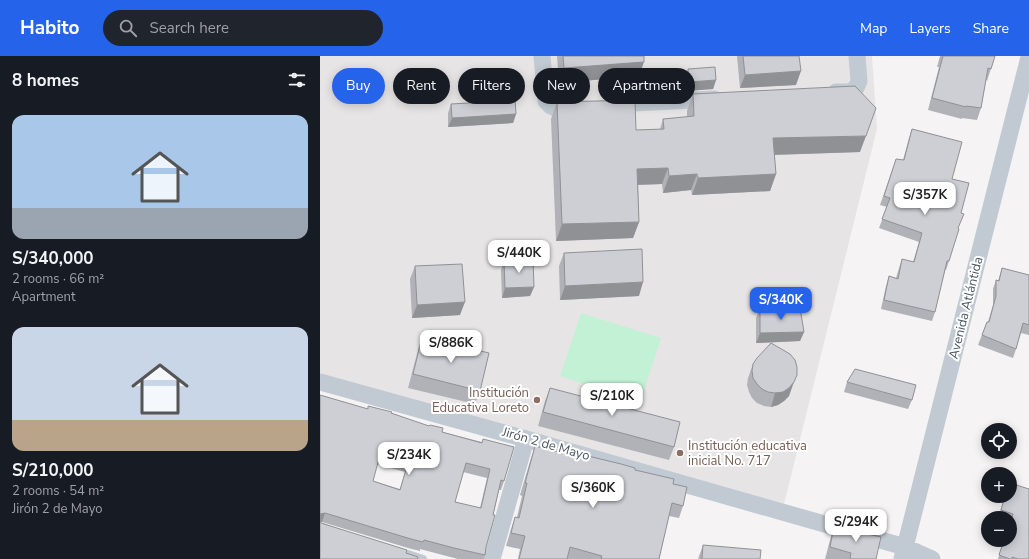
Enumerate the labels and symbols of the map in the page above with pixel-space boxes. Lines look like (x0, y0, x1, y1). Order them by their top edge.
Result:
pin: S/357K (892, 182, 958, 216)
pin: S/440K (486, 240, 552, 274)
street label: Avenida Atlántida (945, 255, 987, 361)
pin: S/340K (748, 287, 814, 321)
pin: S/886K (418, 330, 484, 364)
pin: S/210K (579, 383, 645, 417)
place label: Institución Educativa Loreto (432, 384, 529, 417)
marker: Institución Educativa Loreto (532, 395, 542, 405)
street label: Jirón 2 de Mayo (499, 423, 592, 465)
place label: Institución educativa inicial No. 717 (688, 437, 807, 470)
pin: S/234K (376, 442, 442, 476)
marker: Institución educativa inicial No. 717 (675, 448, 685, 458)
pin: S/360K (560, 475, 626, 509)
pin: S/294K (823, 509, 889, 543)

